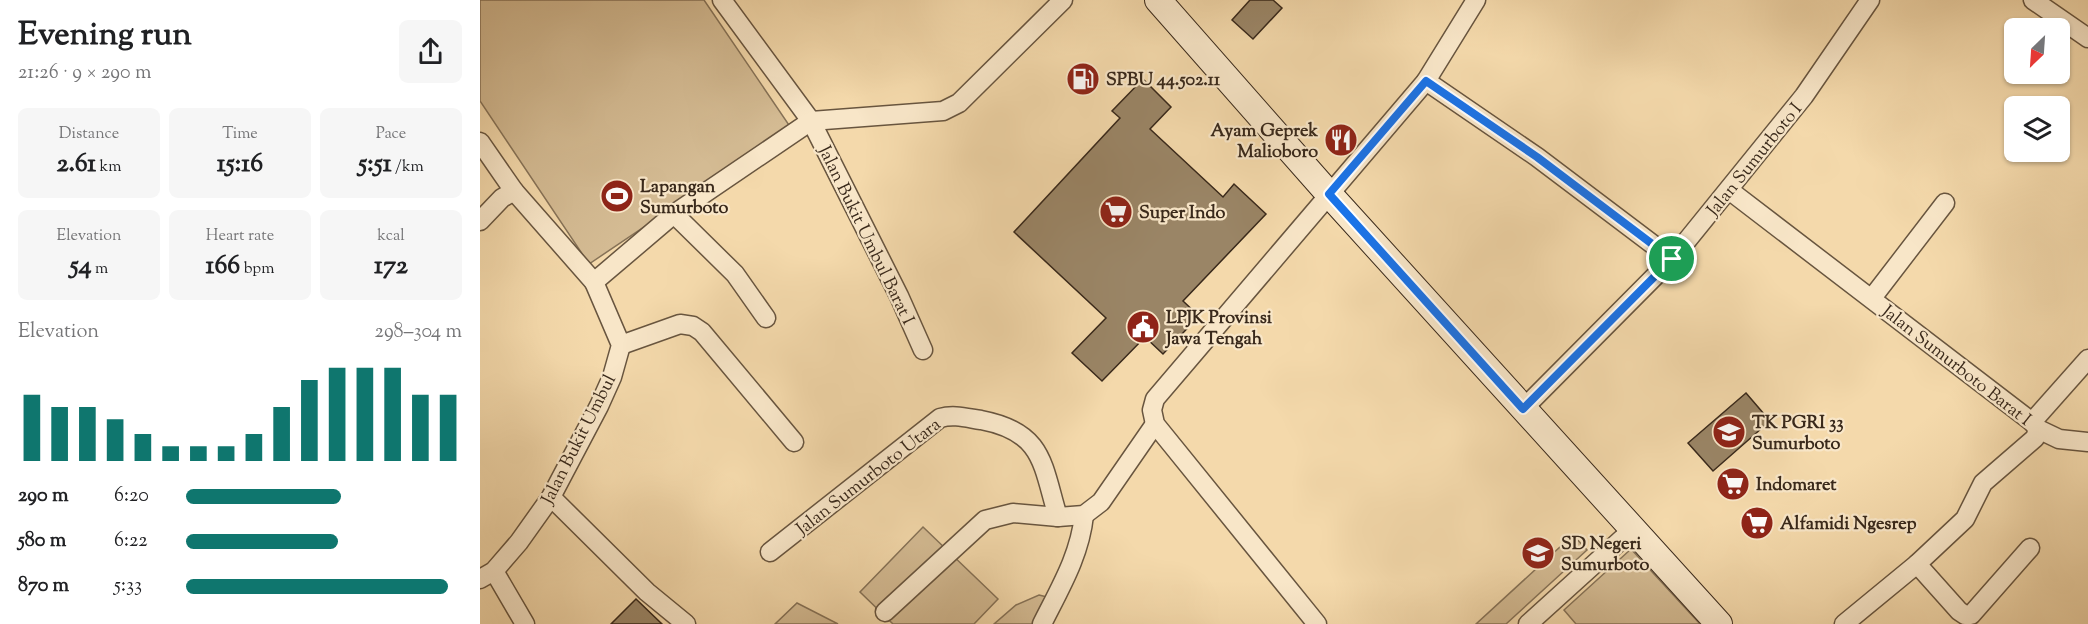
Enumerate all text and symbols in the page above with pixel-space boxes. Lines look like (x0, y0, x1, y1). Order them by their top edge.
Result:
text: Evening run (18, 12, 192, 60)
north arrow (2004, 18, 2070, 84)
map controls (2004, 18, 2070, 162)
button: share (399, 20, 462, 83)
text: 21:26 · 9 × 290 m (18, 59, 151, 88)
fuel station icon: SPBU 44.502.11 (1065, 61, 1101, 97)
place label: SPBU 44.502.11 (1106, 68, 1221, 94)
button: layers (2004, 96, 2070, 162)
street label: Jalan Sumurboto I (1701, 98, 1810, 223)
place label: Ayam Geprek Malioboro (1211, 119, 1318, 166)
restaurant icon: Ayam Geprek Malioboro (1323, 122, 1359, 158)
text: Distance (59, 123, 119, 146)
text: Time (222, 123, 258, 146)
text: Pace (376, 123, 406, 146)
street label: Jalan Bukit Umbul Barat I (810, 141, 920, 330)
text: 2.61 (56, 146, 96, 183)
text: 15:16 (217, 146, 263, 183)
text: 5:51 (358, 146, 392, 183)
text: km (96, 156, 122, 179)
text: /km (392, 156, 424, 179)
place label: Lapangan Sumurboto (640, 175, 728, 222)
sports icon: Lapangan Sumurboto (599, 178, 635, 214)
supermarket icon: Super Indo (1098, 194, 1134, 230)
place label: Super Indo (1139, 201, 1225, 227)
text: Elevation (57, 225, 121, 248)
text: Heart rate (206, 225, 274, 248)
text: kcal (377, 225, 405, 248)
pin (1646, 233, 1697, 284)
icon: arrive (1655, 242, 1688, 275)
text: 54 (70, 248, 92, 285)
text: 166 (206, 248, 240, 285)
text: 172 (374, 248, 408, 285)
text: m (92, 258, 108, 281)
text: bpm (240, 258, 274, 281)
street label: Jalan Sumurboto Barat I (1875, 299, 2036, 433)
place label: LPJK Provinsi Jawa Tengah (1164, 306, 1273, 353)
public building icon: LPJK Provinsi Jawa Tengah (1125, 309, 1161, 345)
text: Elevation (18, 318, 99, 347)
text: 298–304 m (375, 318, 462, 347)
street label: Jalan Bukit Umbul (535, 371, 624, 510)
place label: TK PGRI 33 Sumurboto (1752, 411, 1844, 458)
street label: Jalan Sumurboto Utara (791, 413, 947, 543)
school or university icon: TK PGRI 33 Sumurboto (1711, 414, 1747, 450)
supermarket icon: Indomaret (1715, 466, 1751, 502)
place label: Indomaret (1756, 473, 1837, 499)
text: 290 m (18, 482, 68, 511)
text: 6:20 (114, 482, 149, 511)
supermarket icon: Alfamidi Ngesrep (1739, 505, 1775, 541)
place label: Alfamidi Ngesrep (1780, 512, 1916, 538)
text: 580 m (18, 527, 66, 556)
text: 6:22 (114, 527, 148, 556)
place label: SD Negeri Sumurboto (1561, 532, 1649, 579)
school or university icon: SD Negeri Sumurboto (1520, 535, 1556, 571)
text: 870 m (18, 572, 69, 601)
text: 5:33 (114, 572, 142, 601)

